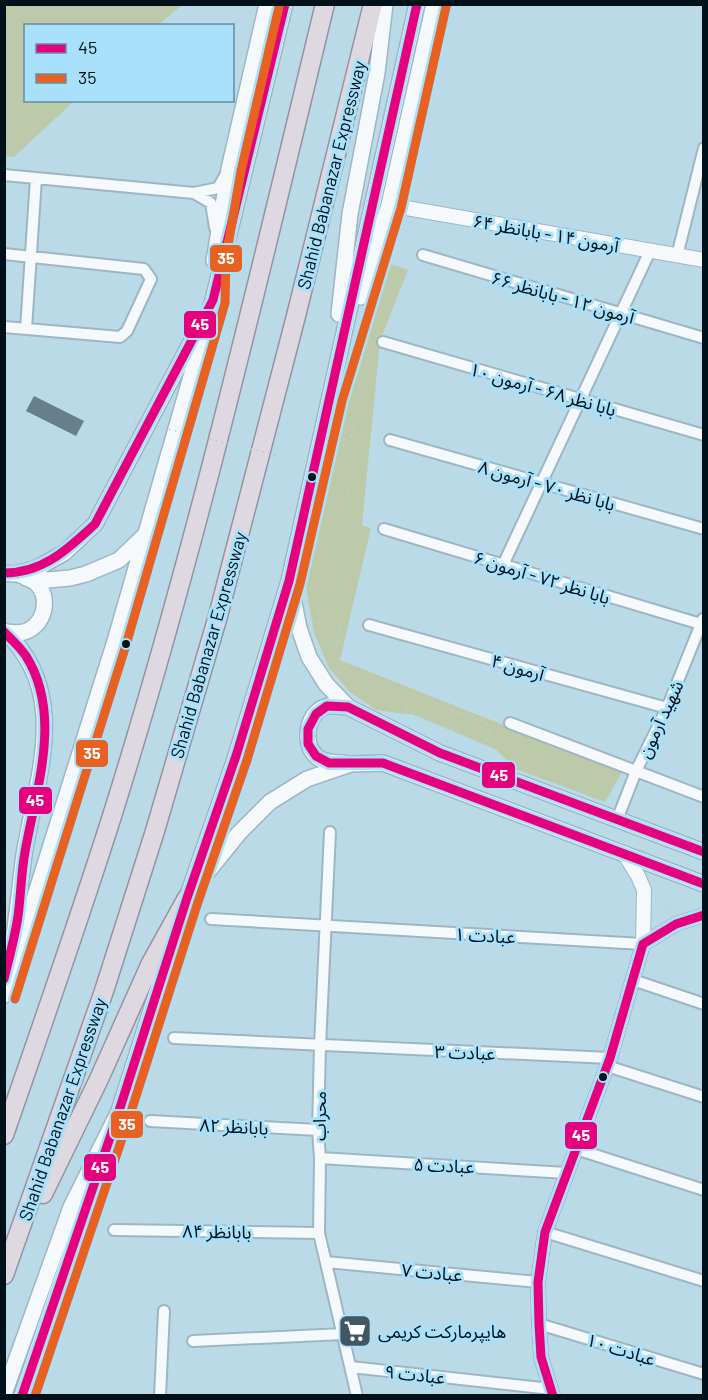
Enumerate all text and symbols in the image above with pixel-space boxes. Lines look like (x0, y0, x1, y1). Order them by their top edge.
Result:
legend (24, 24, 234, 102)
text: 45 (78, 36, 97, 58)
street label: Shahid Babanazar Expressway (292, 58, 370, 292)
text: 35 (78, 66, 97, 88)
street label: آرمون ۱۴ - بابانظر ۶۴ (471, 209, 622, 258)
line badge: 35 (209, 244, 243, 273)
text: 35 (217, 248, 235, 267)
street label: آرمون ۱۲ - بابانظر ۶۶ (489, 266, 638, 329)
line badge: 45 (183, 310, 217, 339)
text: 45 (191, 314, 210, 333)
street label: بابا نظر ۶۸ - آرمون ۱۰ (467, 358, 619, 421)
street label: بابا نظر ۷۰ - آرمون ۸ (476, 455, 618, 516)
unlabelled marker (306, 471, 318, 483)
street label: Shahid Babanazar Expressway (165, 529, 251, 761)
street label: بابا نظر ۷۲ - آرمون ۶ (471, 546, 613, 609)
unlabelled marker (120, 638, 132, 650)
street label: آرمون ۴ (489, 649, 548, 686)
street label: شهید آرمون (632, 676, 689, 762)
line badge: 35 (75, 739, 109, 768)
text: 35 (83, 743, 101, 762)
line badge: 45 (481, 761, 516, 789)
text: 45 (490, 765, 509, 784)
line badge: 45 (18, 786, 53, 815)
text: 45 (26, 790, 45, 809)
street label: عبادت ۱ (454, 922, 516, 948)
street label: Shahid Babanazar Expressway (13, 994, 111, 1224)
street label: عبادت ۳ (434, 1040, 496, 1064)
unlabelled marker (597, 1071, 609, 1083)
street label: محراب (308, 1091, 331, 1141)
line badge: 35 (110, 1110, 144, 1139)
street label: بابانظر ۸۲ (199, 1113, 269, 1140)
text: 35 (118, 1114, 136, 1133)
line badge: 45 (564, 1121, 598, 1150)
text: 45 (572, 1125, 591, 1144)
street label: عبادت ۵ (413, 1152, 475, 1178)
line badge: 45 (83, 1153, 117, 1182)
text: 45 (91, 1157, 110, 1176)
street label: بابانظر ۸۴ (182, 1219, 252, 1244)
street label: عبادت ۷ (401, 1258, 463, 1286)
supermarket icon: هایپرمارکت کریمی (337, 1313, 373, 1349)
place label: هایپرمارکت کریمی (378, 1320, 506, 1343)
street label: عبادت ۱۰ (584, 1328, 658, 1370)
street label: عبادت ۹ (384, 1360, 446, 1388)

